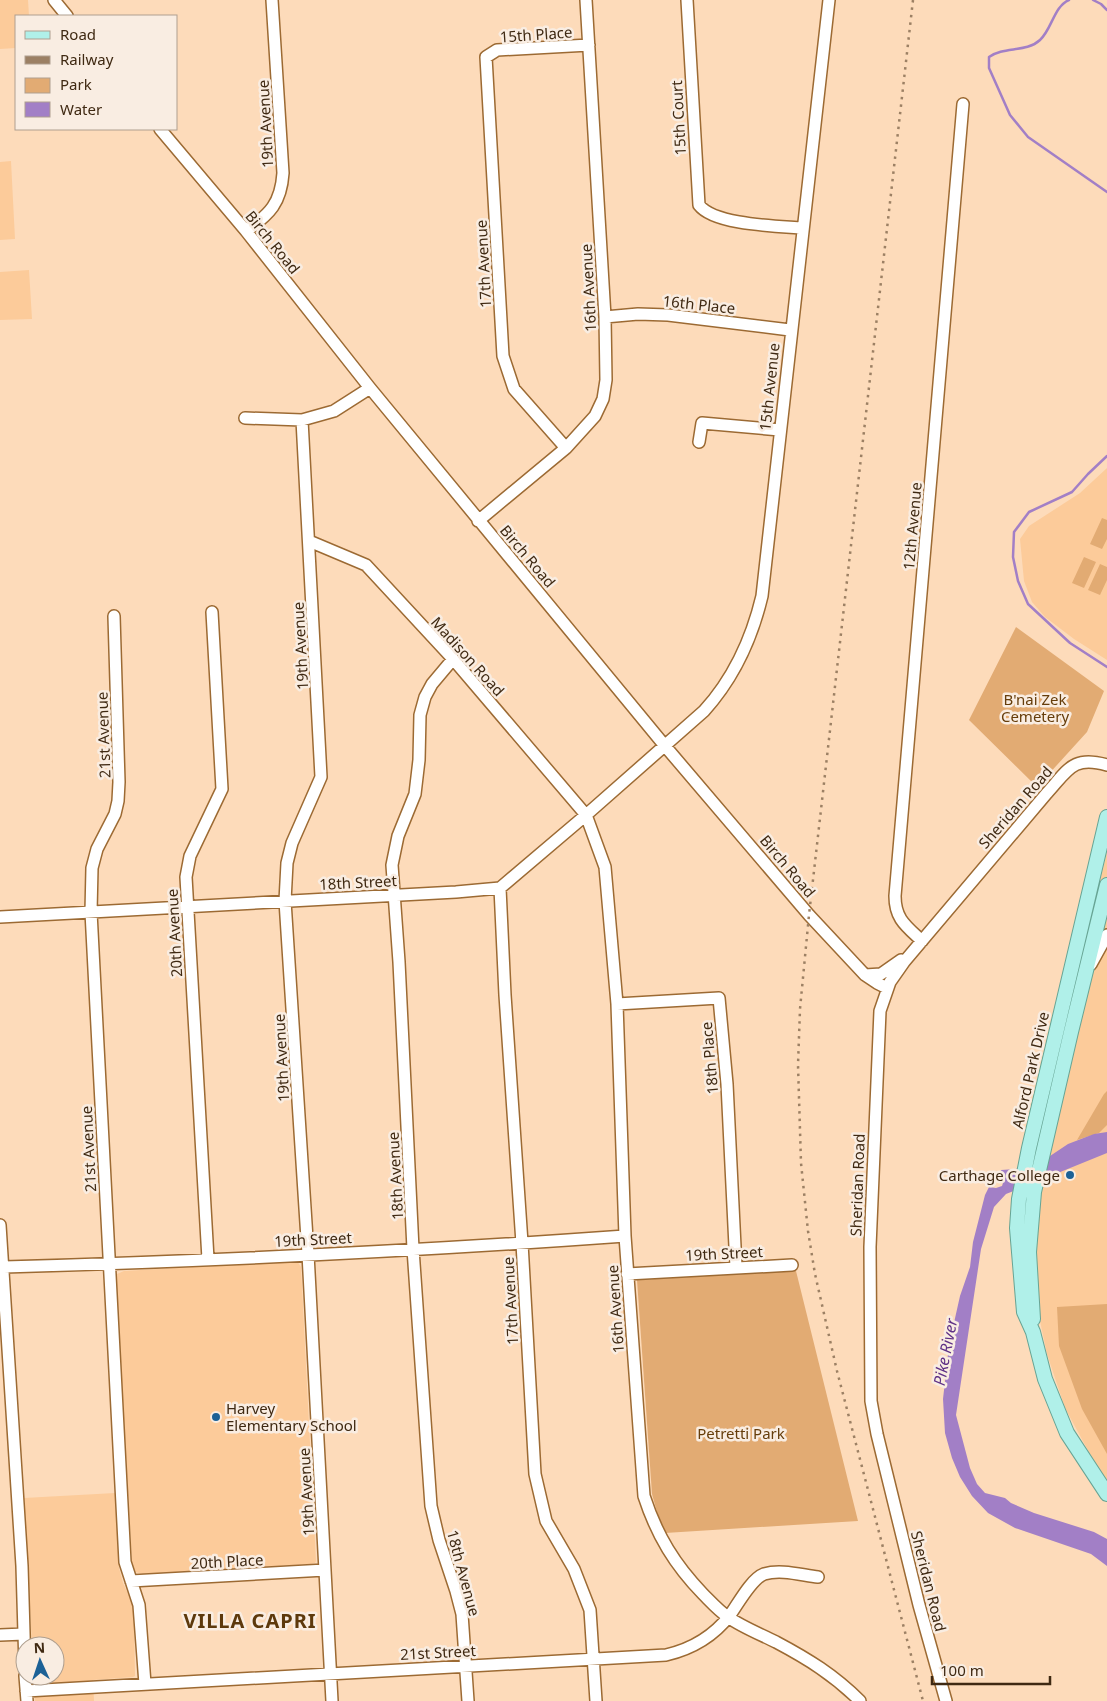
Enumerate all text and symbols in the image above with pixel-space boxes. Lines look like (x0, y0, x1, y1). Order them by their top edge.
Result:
legend (15, 15, 178, 130)
street label: 15th Place (499, 21, 573, 47)
text: Road (60, 24, 96, 44)
text: Railway (60, 49, 114, 69)
text: Park (60, 74, 92, 94)
street label: 19th Avenue (253, 79, 277, 169)
street label: 15th Court (666, 79, 690, 156)
text: Water (60, 99, 102, 119)
street label: Birch Road (241, 206, 305, 278)
street label: 17th Avenue (471, 219, 495, 309)
street label: 16th Avenue (576, 243, 600, 333)
street label: 16th Place (662, 290, 736, 318)
street label: 15th Avenue (754, 342, 784, 432)
street label: 12th Avenue (898, 481, 926, 571)
street label: Birch Road (496, 520, 560, 592)
street label: 19th Avenue (288, 601, 312, 691)
street label: Madison Road (427, 612, 509, 700)
park label: B'nai Zek Cemetery (1001, 689, 1069, 726)
street label: 21st Avenue (91, 692, 115, 778)
street label: Sheridan Road (974, 762, 1056, 852)
street label: Birch Road (756, 830, 820, 902)
street label: 18th Street (319, 870, 398, 894)
street label: 20th Avenue (162, 888, 186, 978)
street label: Alford Park Drive (1007, 1010, 1053, 1130)
street label: 19th Avenue (269, 1013, 293, 1103)
street label: 18th Place (696, 1021, 722, 1095)
street label: 21st Avenue (76, 1105, 100, 1193)
street label: 18th Avenue (383, 1131, 407, 1221)
street label: Sheridan Road (845, 1133, 869, 1237)
place label: Carthage College (939, 1165, 1060, 1185)
marker: Carthage College (1064, 1169, 1076, 1181)
street label: 19th Street (274, 1227, 353, 1251)
street label: 19th Street (685, 1241, 764, 1265)
street label: 17th Avenue (498, 1256, 522, 1346)
street label: 16th Avenue (602, 1264, 628, 1354)
water label: Pike River (928, 1316, 962, 1388)
place label: Harvey Elementary School (226, 1398, 357, 1435)
marker: Harvey Elementary School (210, 1411, 222, 1423)
park label: Petretti Park (697, 1423, 785, 1443)
street label: 19th Avenue (294, 1447, 318, 1537)
street label: 18th Avenue (443, 1528, 485, 1618)
street label: Sheridan Road (907, 1529, 951, 1633)
street label: 20th Place (190, 1549, 264, 1573)
district label: VILLA CAPRI (183, 1607, 317, 1634)
north arrow (15, 1636, 65, 1686)
text: N (33, 1638, 45, 1657)
street label: 21st Street (400, 1640, 477, 1664)
scale bar (932, 1654, 1050, 1686)
text: 100 m (940, 1660, 984, 1680)

